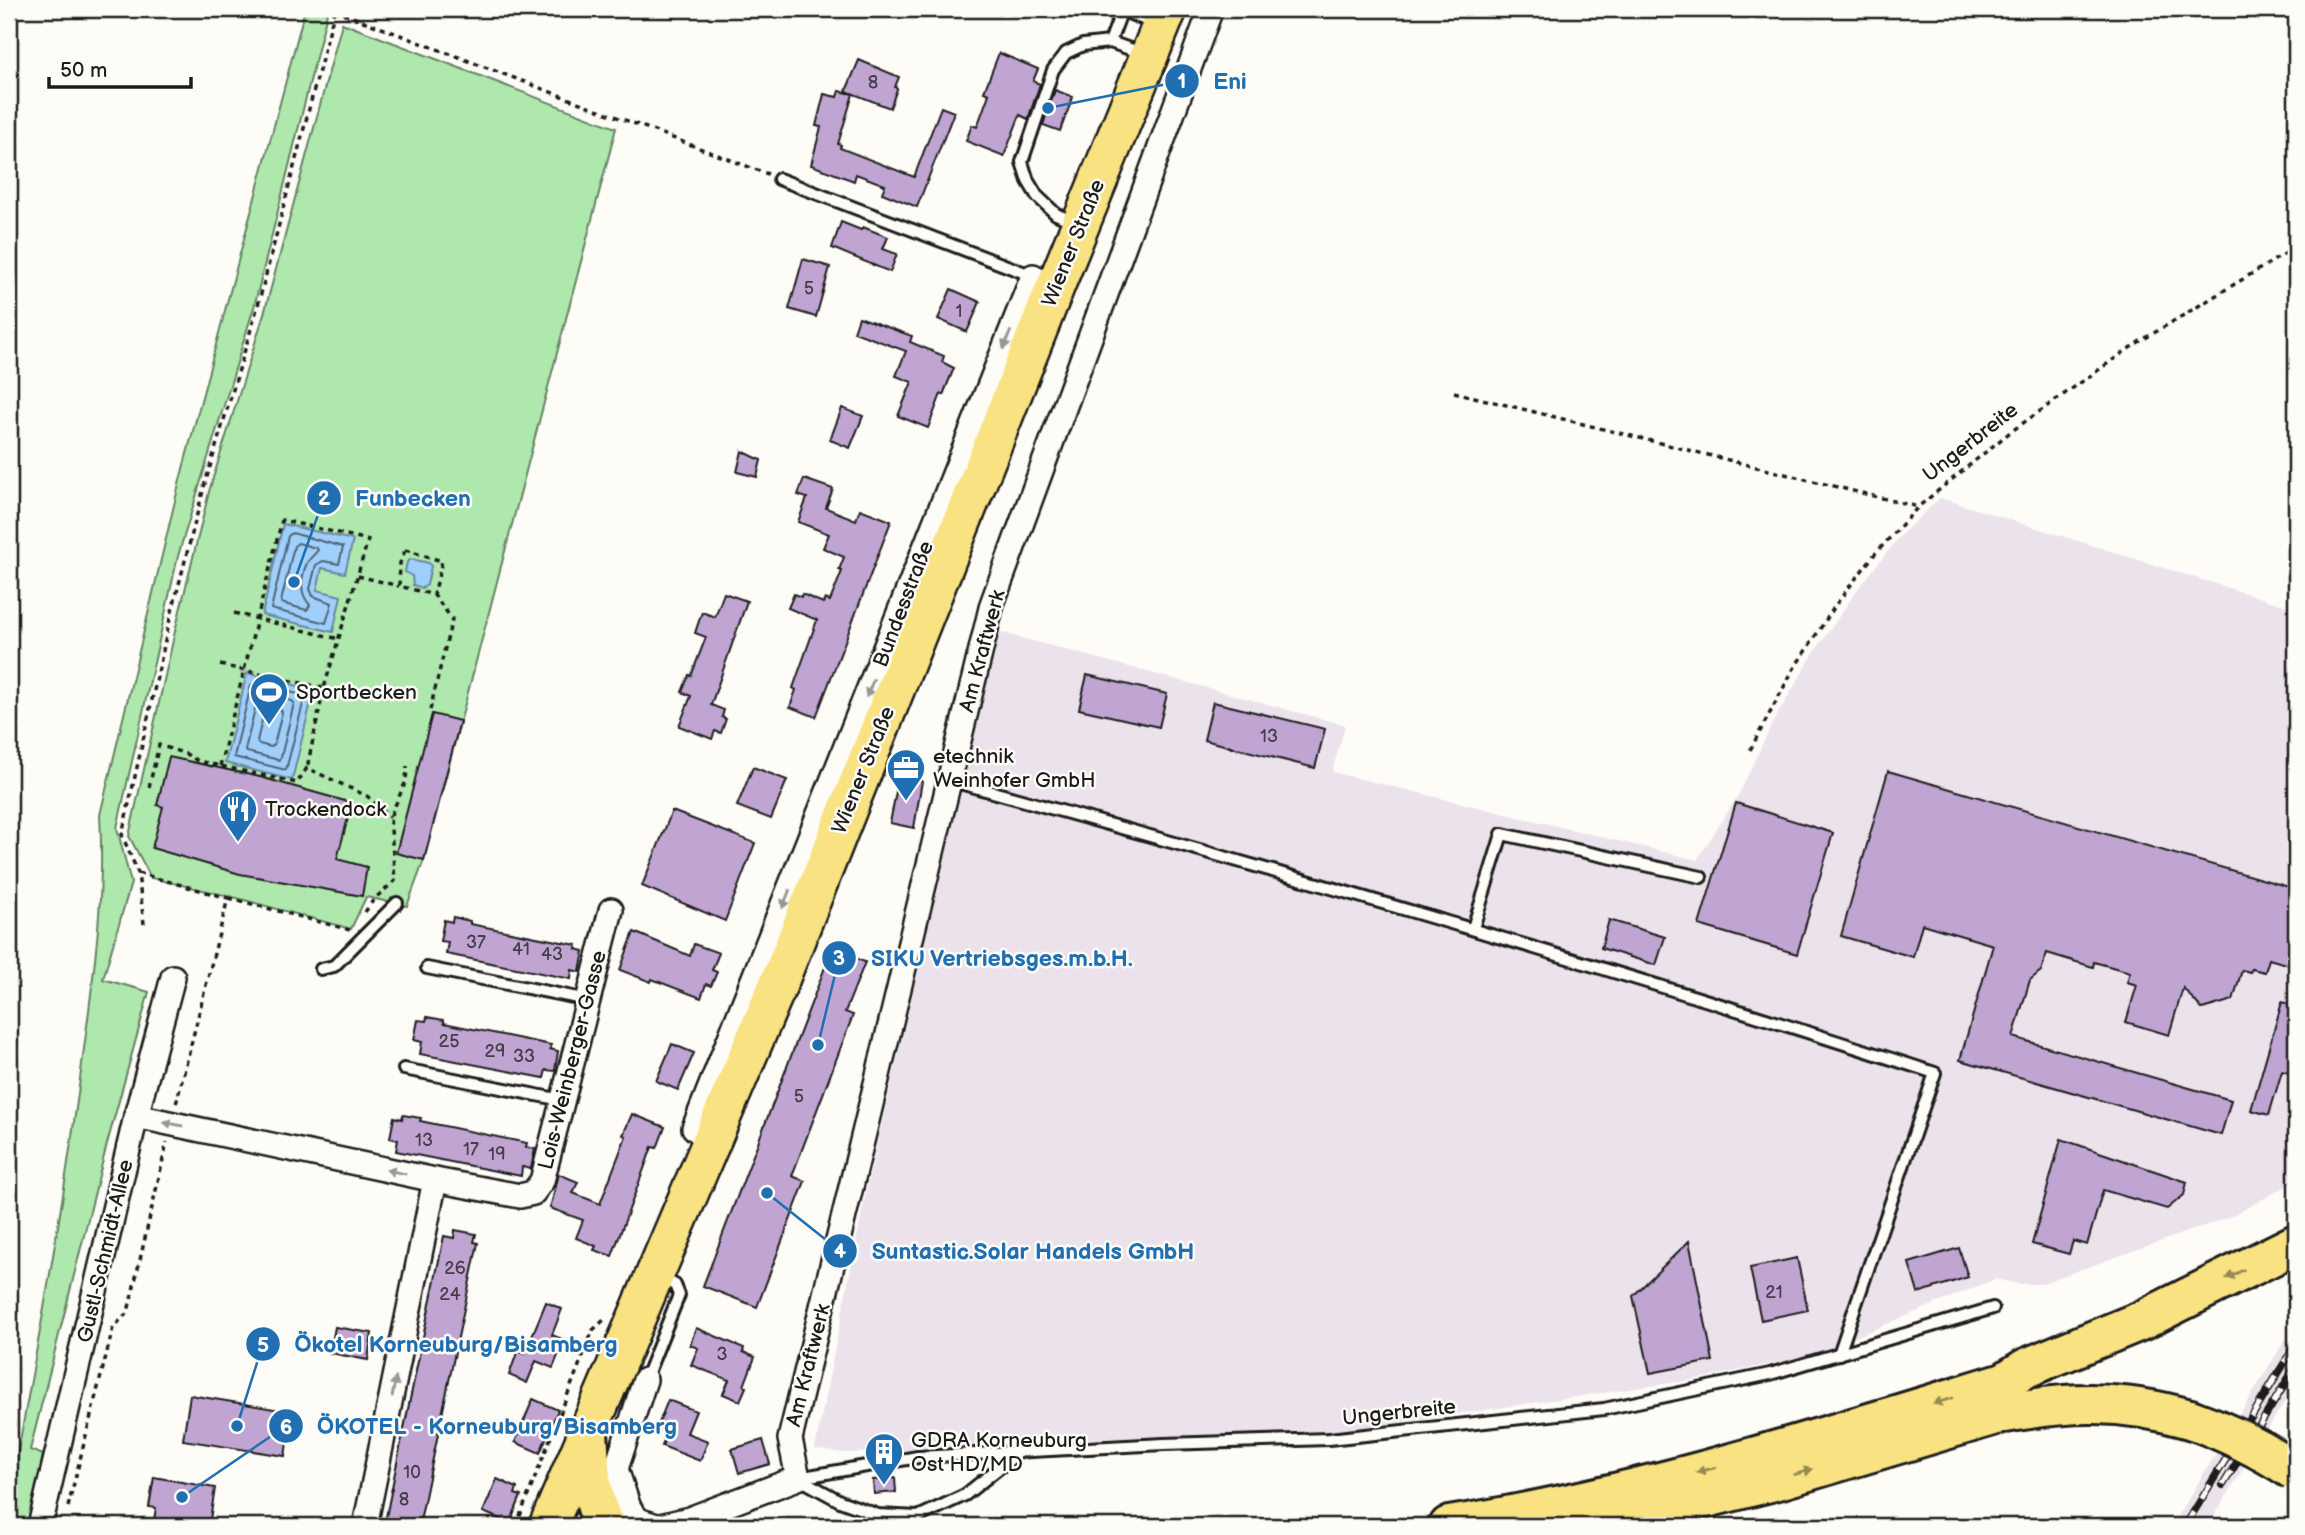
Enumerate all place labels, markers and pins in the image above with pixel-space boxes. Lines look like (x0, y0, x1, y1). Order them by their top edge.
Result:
callout: Eni (1164, 59, 1261, 103)
callout: Funbecken (306, 476, 485, 520)
sports icon: Sportbecken (248, 671, 290, 726)
place label: Sportbecken (296, 680, 417, 705)
place label: etechnik Weinhofer GmbH (933, 744, 1096, 793)
office icon: etechnik Weinhofer GmbH (885, 747, 927, 802)
restaurant icon: Trockendock (217, 788, 259, 843)
place label: Trockendock (265, 797, 387, 822)
callout: SIKU Vertriebsges.m.b.H. (821, 936, 1147, 980)
callout: Suntastic.Solar Handels GmbH (823, 1229, 1208, 1273)
callout: Ökotel Korneuburg/Bisamberg (246, 1322, 632, 1366)
callout: ÖKOTEL - Korneuburg/Bisamberg (269, 1404, 691, 1448)
place label: GDRA Korneuburg Ost HD/MD (911, 1428, 1087, 1477)
building icon: GDRA Korneuburg Ost HD/MD (863, 1431, 905, 1486)

